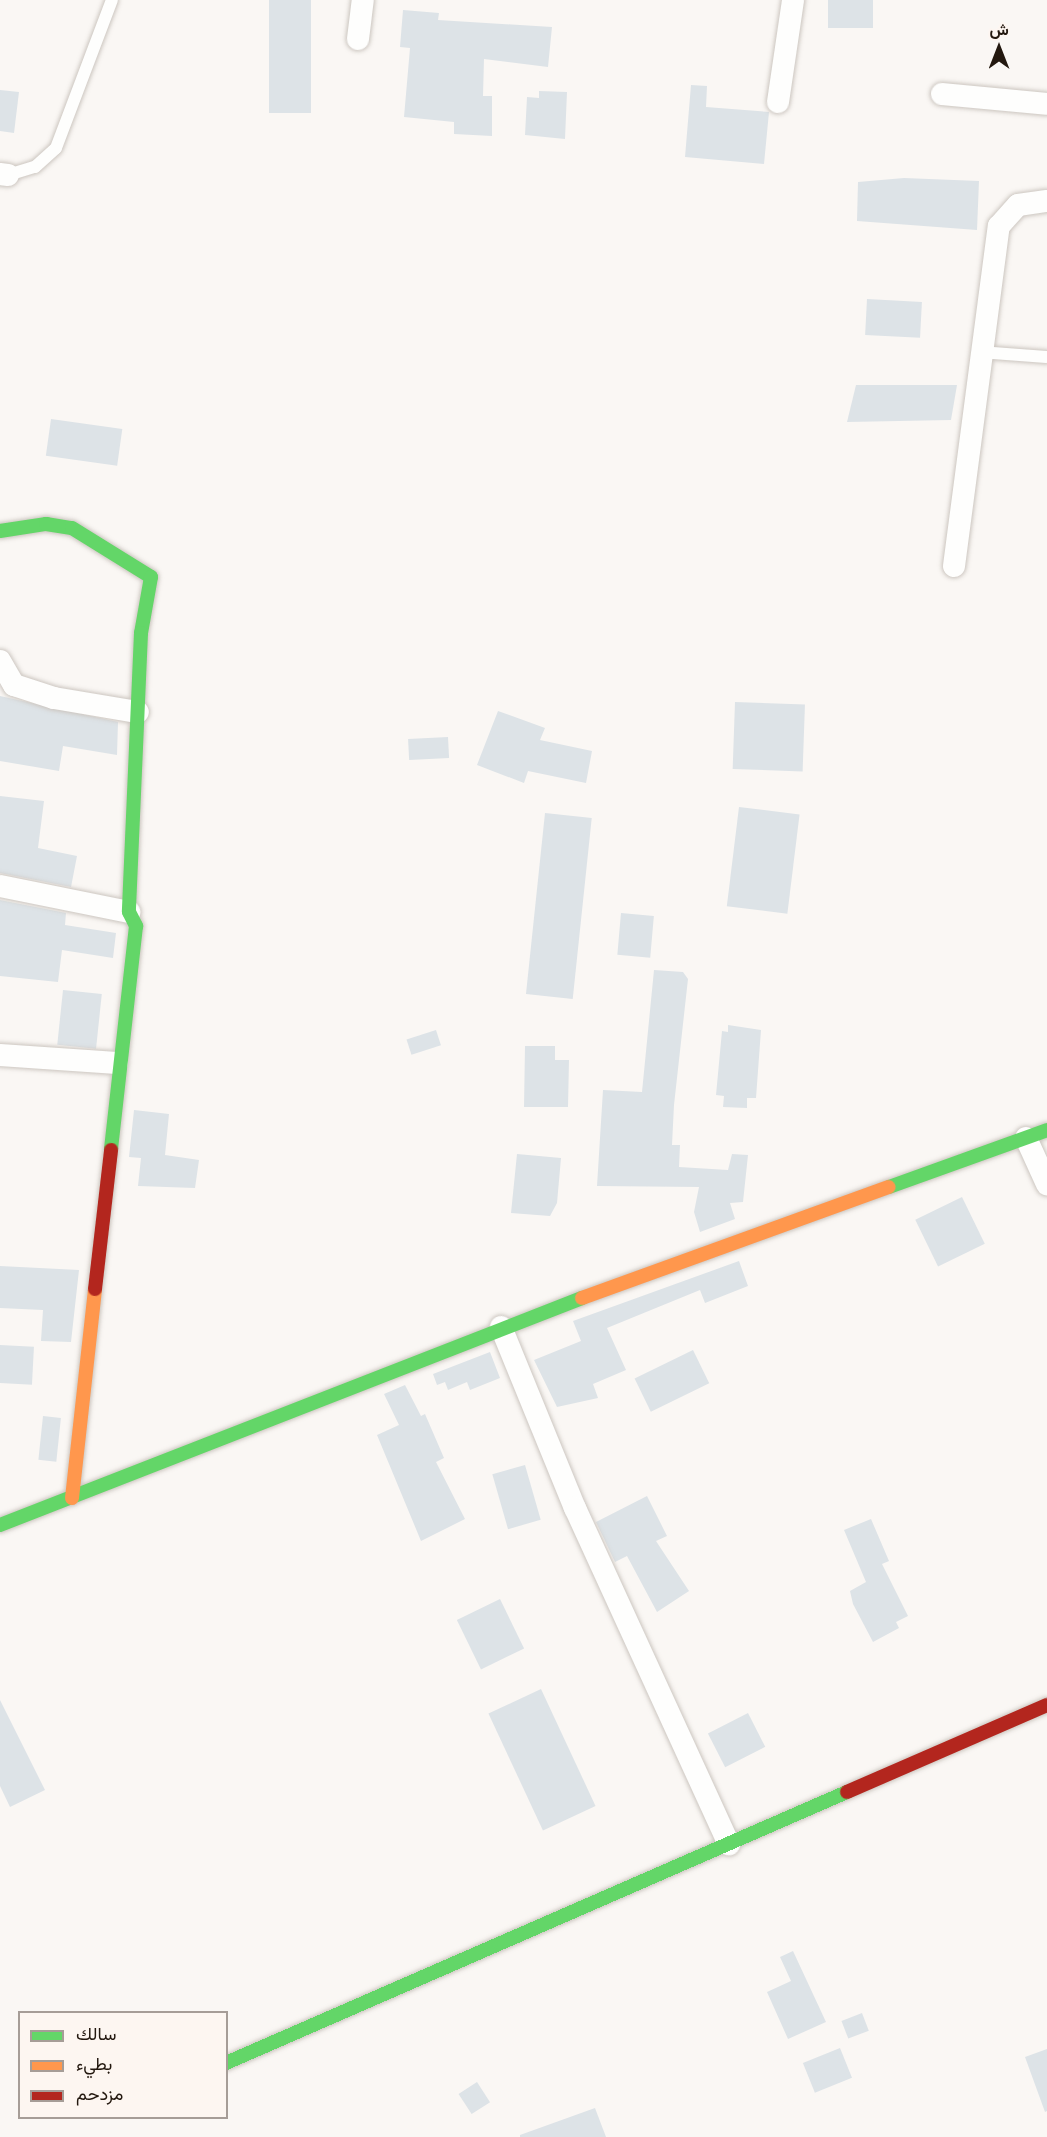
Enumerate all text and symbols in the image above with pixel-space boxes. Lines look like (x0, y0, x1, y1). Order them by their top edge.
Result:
north arrow (969, 18, 1029, 78)
text: ش (989, 21, 1009, 38)
legend (18, 2011, 228, 2119)
text: سالك (76, 2024, 116, 2044)
text: بطيء (76, 2054, 112, 2074)
text: مزدحم (76, 2084, 123, 2104)

